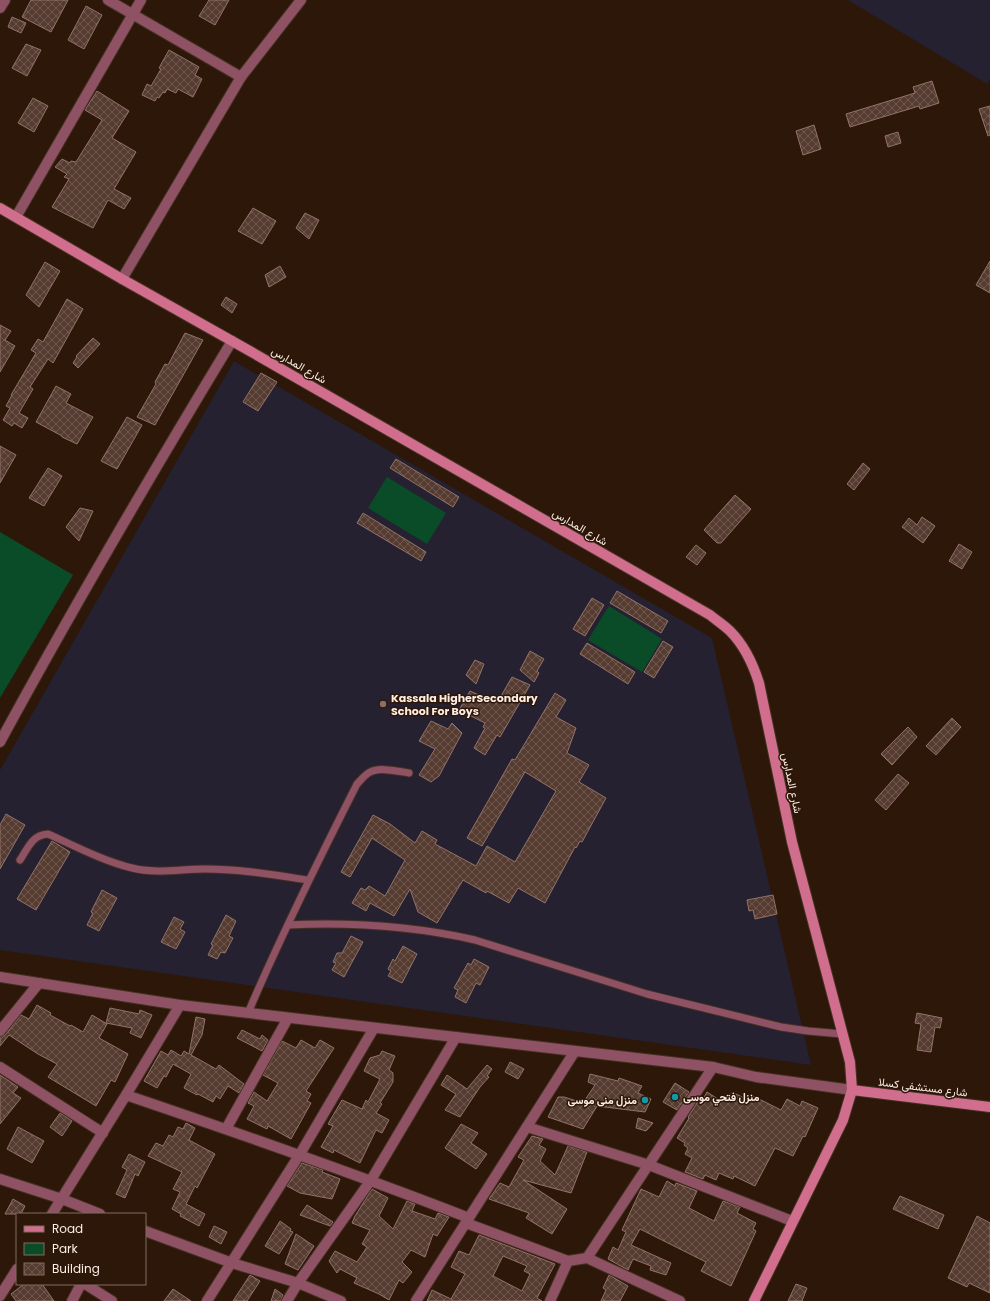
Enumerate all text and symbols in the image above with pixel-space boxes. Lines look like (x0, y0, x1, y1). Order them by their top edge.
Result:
street label: شارع المدارس (268, 343, 330, 387)
street label: شارع المدارس (549, 505, 611, 549)
place label: Kassala HigherSecondary School For Boys (391, 690, 538, 719)
marker: Kassala HigherSecondary School For Boys (378, 699, 388, 709)
street label: شارع المدارس (778, 751, 806, 815)
street label: شارع مستشفى كسلا (877, 1074, 969, 1100)
place label: منزل فتحي موسى (683, 1089, 759, 1106)
place label: منزل منى موسى (567, 1092, 637, 1108)
marker: منزل فتحي موسى (670, 1092, 680, 1102)
marker: منزل منى موسى (640, 1095, 650, 1105)
legend (16, 1213, 146, 1285)
text: Road (52, 1220, 83, 1237)
text: Park (52, 1240, 79, 1257)
text: Building (52, 1260, 100, 1277)

